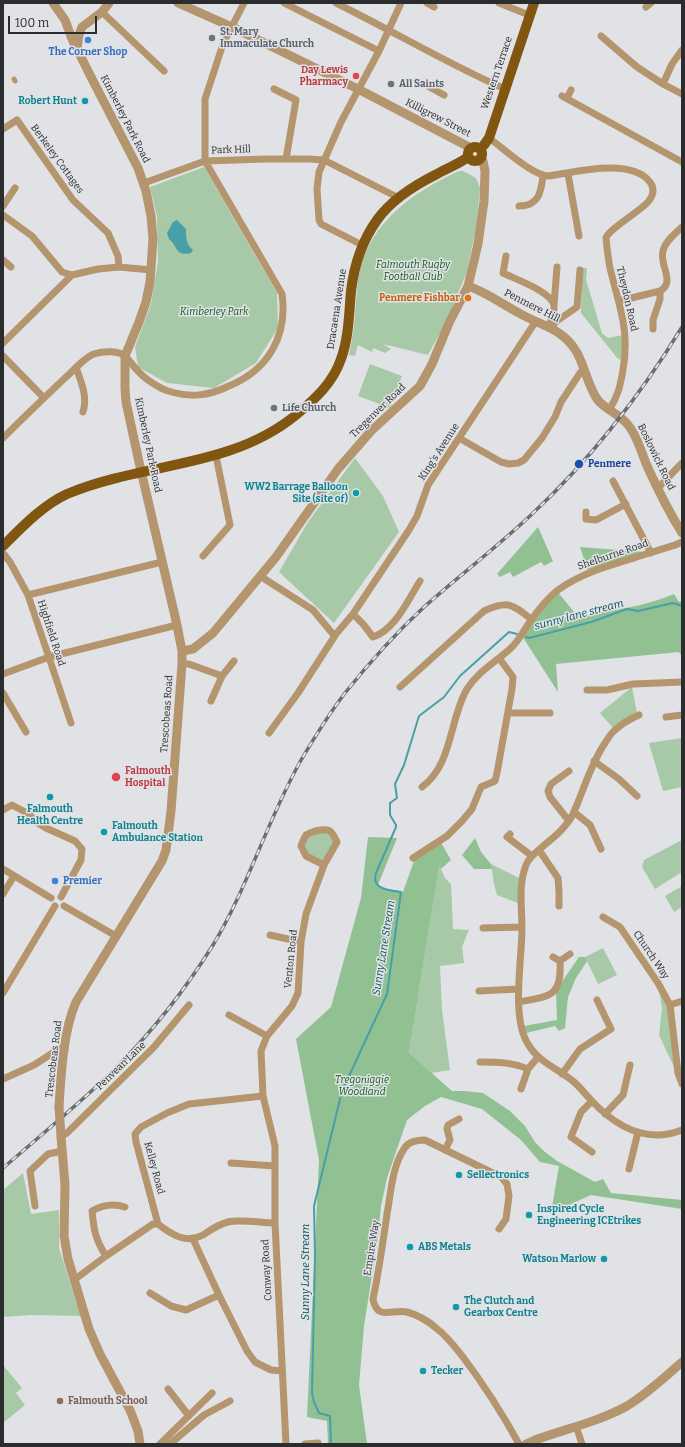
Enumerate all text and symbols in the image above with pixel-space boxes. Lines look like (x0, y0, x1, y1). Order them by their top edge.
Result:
scale bar (10, 8, 99, 34)
text: 100 m (15, 16, 49, 30)
place label: St. Mary Immaculate Church (220, 26, 314, 50)
marker: St. Mary Immaculate Church (207, 33, 217, 43)
marker: The Corner Shop (83, 35, 93, 45)
street label: Western Terrace (479, 35, 515, 111)
place label: The Corner Shop (49, 46, 127, 58)
place label: Day Lewis Pharmacy (300, 64, 348, 88)
marker: Day Lewis Pharmacy (351, 71, 361, 81)
street label: Kimberley Park Road (98, 73, 152, 165)
place label: All Saints (399, 78, 444, 90)
marker: All Saints (386, 79, 396, 89)
place label: Robert Hunt (18, 95, 77, 107)
marker: Robert Hunt (80, 96, 90, 106)
street label: Killigrew Street (403, 96, 473, 140)
street label: Berkeley Cottages (28, 122, 86, 196)
street label: Park Hill (211, 143, 251, 157)
park label: Falmouth Rugby Football Club (376, 259, 450, 282)
street label: Theydon Road (614, 266, 640, 332)
street label: Dracaena Avenue (325, 268, 349, 350)
street label: Penmere Hill (502, 287, 562, 325)
place label: Penmere Fishbar (379, 292, 460, 304)
marker: Penmere Fishbar (463, 293, 473, 303)
park label: Kimberley Park (180, 306, 248, 318)
street label: Tregenver Road (348, 381, 408, 441)
street label: Kimberley Park Road (132, 396, 164, 494)
place label: Life Church (282, 402, 336, 414)
marker: Life Church (269, 403, 279, 413)
street label: King's Avenue (416, 421, 462, 483)
street label: Boslowick Road (635, 422, 677, 492)
marker: Penmere (573, 458, 585, 470)
place label: Penmere (588, 458, 631, 470)
place label: WW2 Barrage Balloon Site (site of) (244, 481, 348, 504)
marker: WW2 Barrage Balloon Site (site of) (351, 488, 361, 498)
street label: Shelburne Road (576, 537, 650, 573)
water label: sunny lane stream (533, 597, 625, 633)
street label: Highfield Road (35, 598, 67, 668)
street label: Trescobeas Road (158, 675, 176, 753)
place label: Falmouth Hospital (125, 765, 171, 788)
marker: Falmouth Hospital (110, 771, 122, 783)
marker: Falmouth Health Centre (45, 792, 55, 802)
place label: Falmouth Health Centre (17, 803, 83, 826)
place label: Falmouth Ambulance Station (112, 820, 203, 844)
marker: Falmouth Ambulance Station (99, 827, 109, 837)
place label: Premier (63, 875, 102, 887)
marker: Premier (50, 876, 60, 886)
water label: Sunny Lane Stream (370, 899, 398, 997)
street label: Venton Road (282, 929, 300, 989)
street label: Church Way (630, 929, 672, 981)
street label: Trescobeas Road (43, 1020, 65, 1098)
street label: Penvean Lane (94, 1039, 148, 1093)
park label: Tregoniggie Woodland (335, 1074, 389, 1098)
street label: Kelley Road (141, 1140, 167, 1196)
place label: Sellectronics (467, 1169, 529, 1181)
marker: Sellectronics (454, 1170, 464, 1180)
place label: Inspired Cycle Engineering ICEtrikes (537, 1203, 641, 1226)
marker: Inspired Cycle Engineering ICEtrikes (524, 1210, 534, 1220)
street label: Empire Way (362, 1219, 382, 1277)
water label: Sunny Lane Stream (299, 1224, 313, 1320)
street label: Conway Road (259, 1239, 275, 1301)
place label: ABS Metals (418, 1241, 471, 1253)
marker: ABS Metals (405, 1242, 415, 1252)
place label: Watson Marlow (522, 1253, 596, 1265)
marker: Watson Marlow (599, 1254, 609, 1264)
place label: The Clutch and Gearbox Centre (464, 1295, 538, 1318)
marker: The Clutch and Gearbox Centre (451, 1302, 461, 1312)
place label: Tecker (431, 1365, 463, 1377)
marker: Tecker (418, 1366, 428, 1376)
place label: Falmouth School (68, 1395, 148, 1407)
marker: Falmouth School (55, 1396, 65, 1406)

